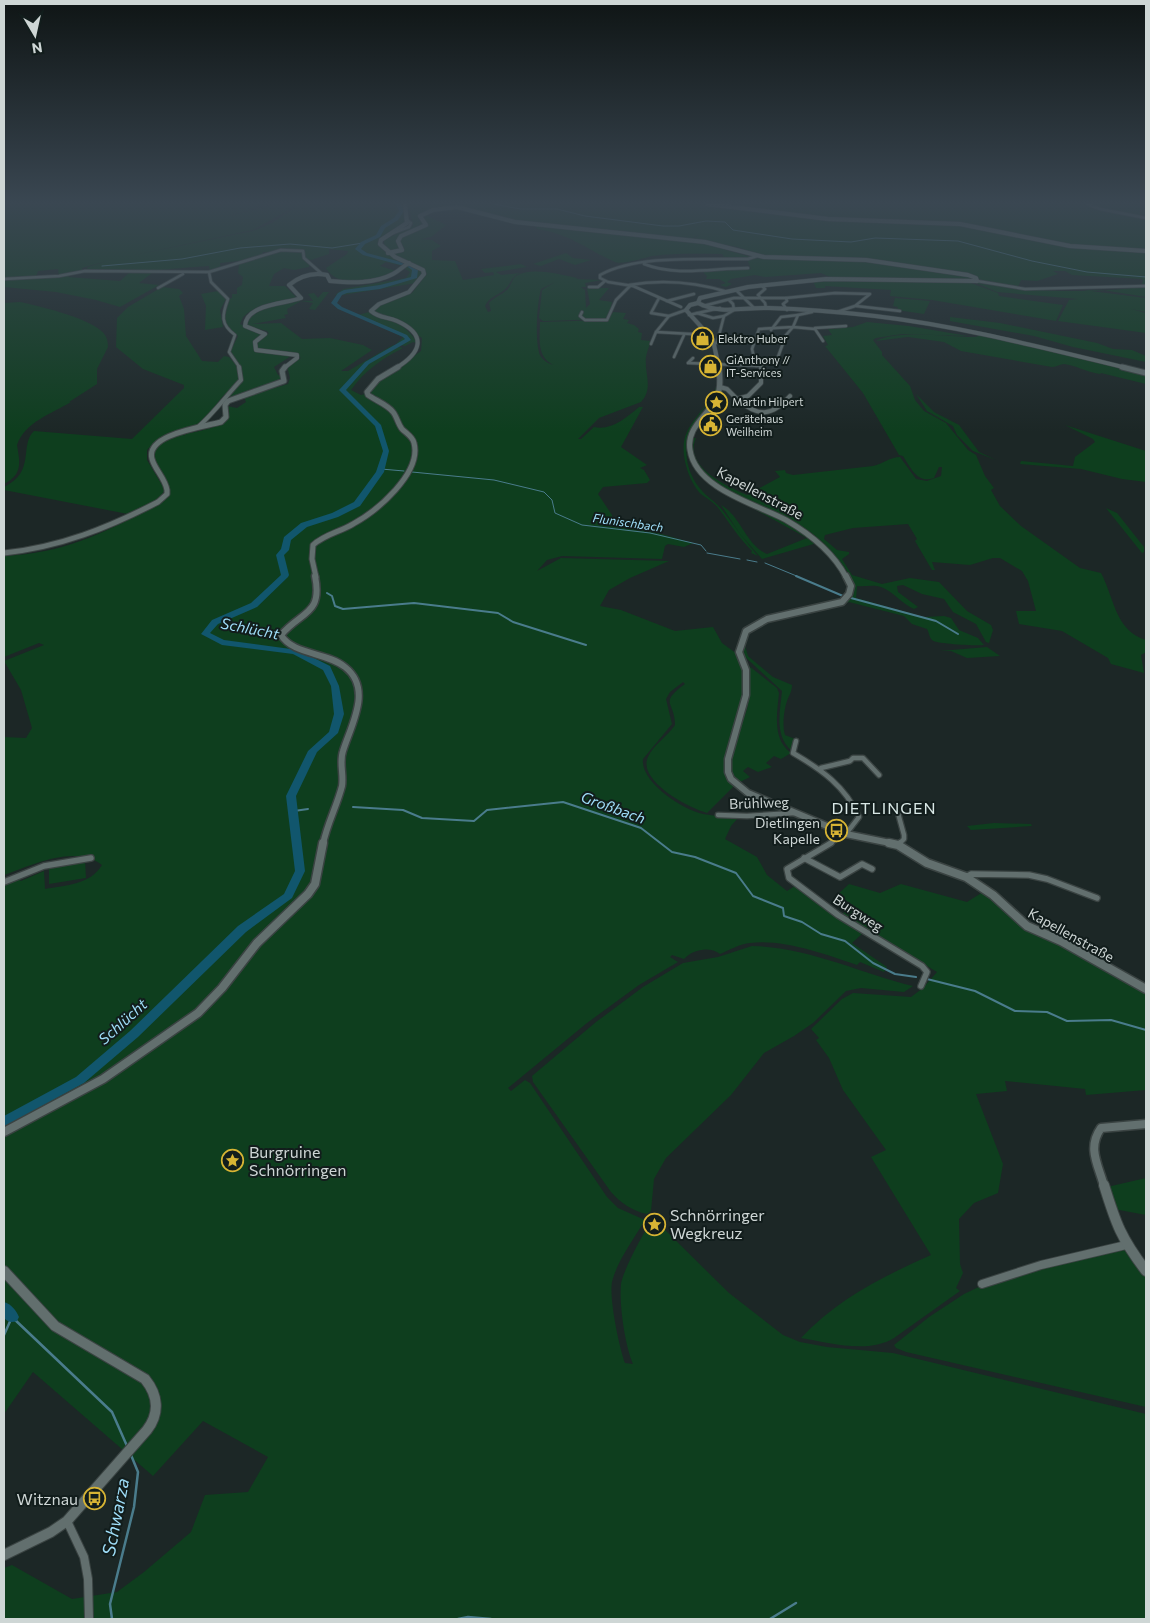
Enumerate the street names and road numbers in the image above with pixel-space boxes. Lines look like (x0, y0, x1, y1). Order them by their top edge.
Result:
street label: Kapellenstraße (714, 463, 806, 523)
street label: Brühlweg (729, 793, 790, 812)
street label: Burgweg (830, 890, 887, 935)
street label: Kapellenstraße (1025, 904, 1117, 965)

